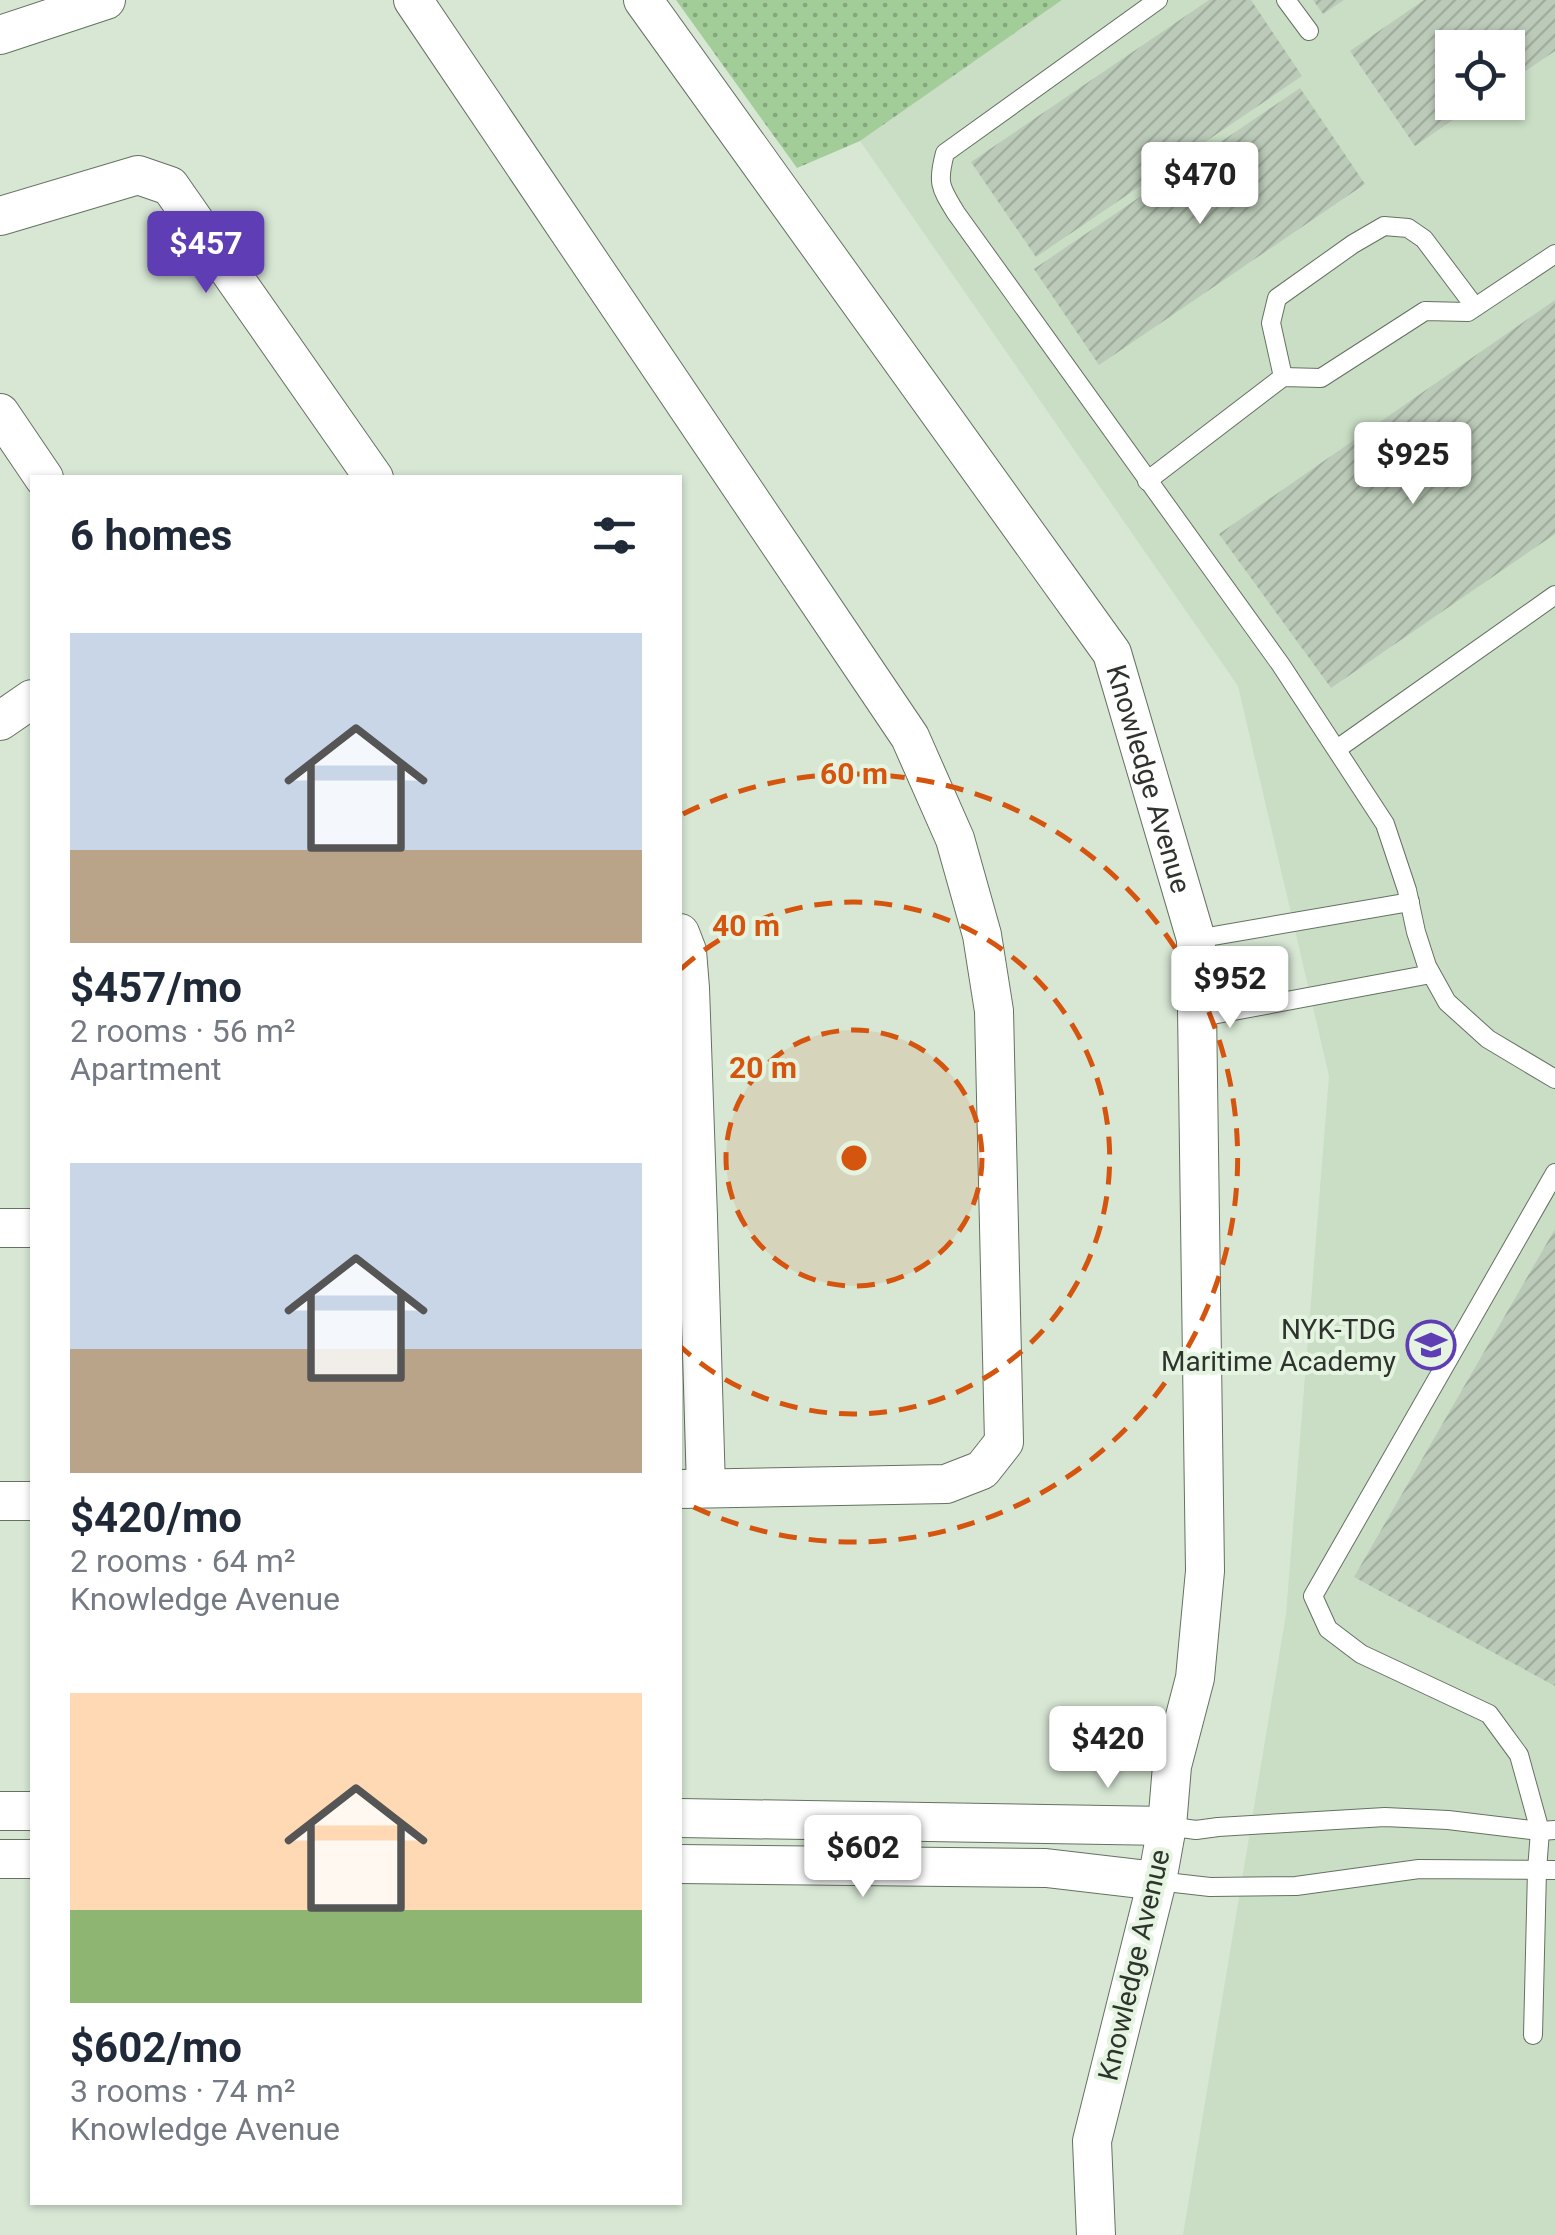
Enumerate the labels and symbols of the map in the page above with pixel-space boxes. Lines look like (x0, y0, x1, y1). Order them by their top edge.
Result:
pin: $470 (1141, 142, 1259, 227)
pin: $457 (147, 211, 265, 296)
pin: $925 (1354, 422, 1472, 507)
street label: Knowledge Avenue (1100, 661, 1198, 897)
text: 60 m (820, 756, 888, 791)
text: 40 m (712, 908, 780, 943)
pin: $952 (1171, 946, 1289, 1031)
text: 20 m (729, 1050, 797, 1085)
centre of rings (836, 1140, 872, 1176)
place label: NYK-TDG Maritime Academy (1161, 1313, 1396, 1378)
school or university icon: NYK-TDG Maritime Academy (1405, 1319, 1457, 1371)
pin: $420 (1049, 1706, 1167, 1791)
pin: $602 (804, 1815, 922, 1900)
street label: Knowledge Avenue (1091, 1846, 1177, 2084)

